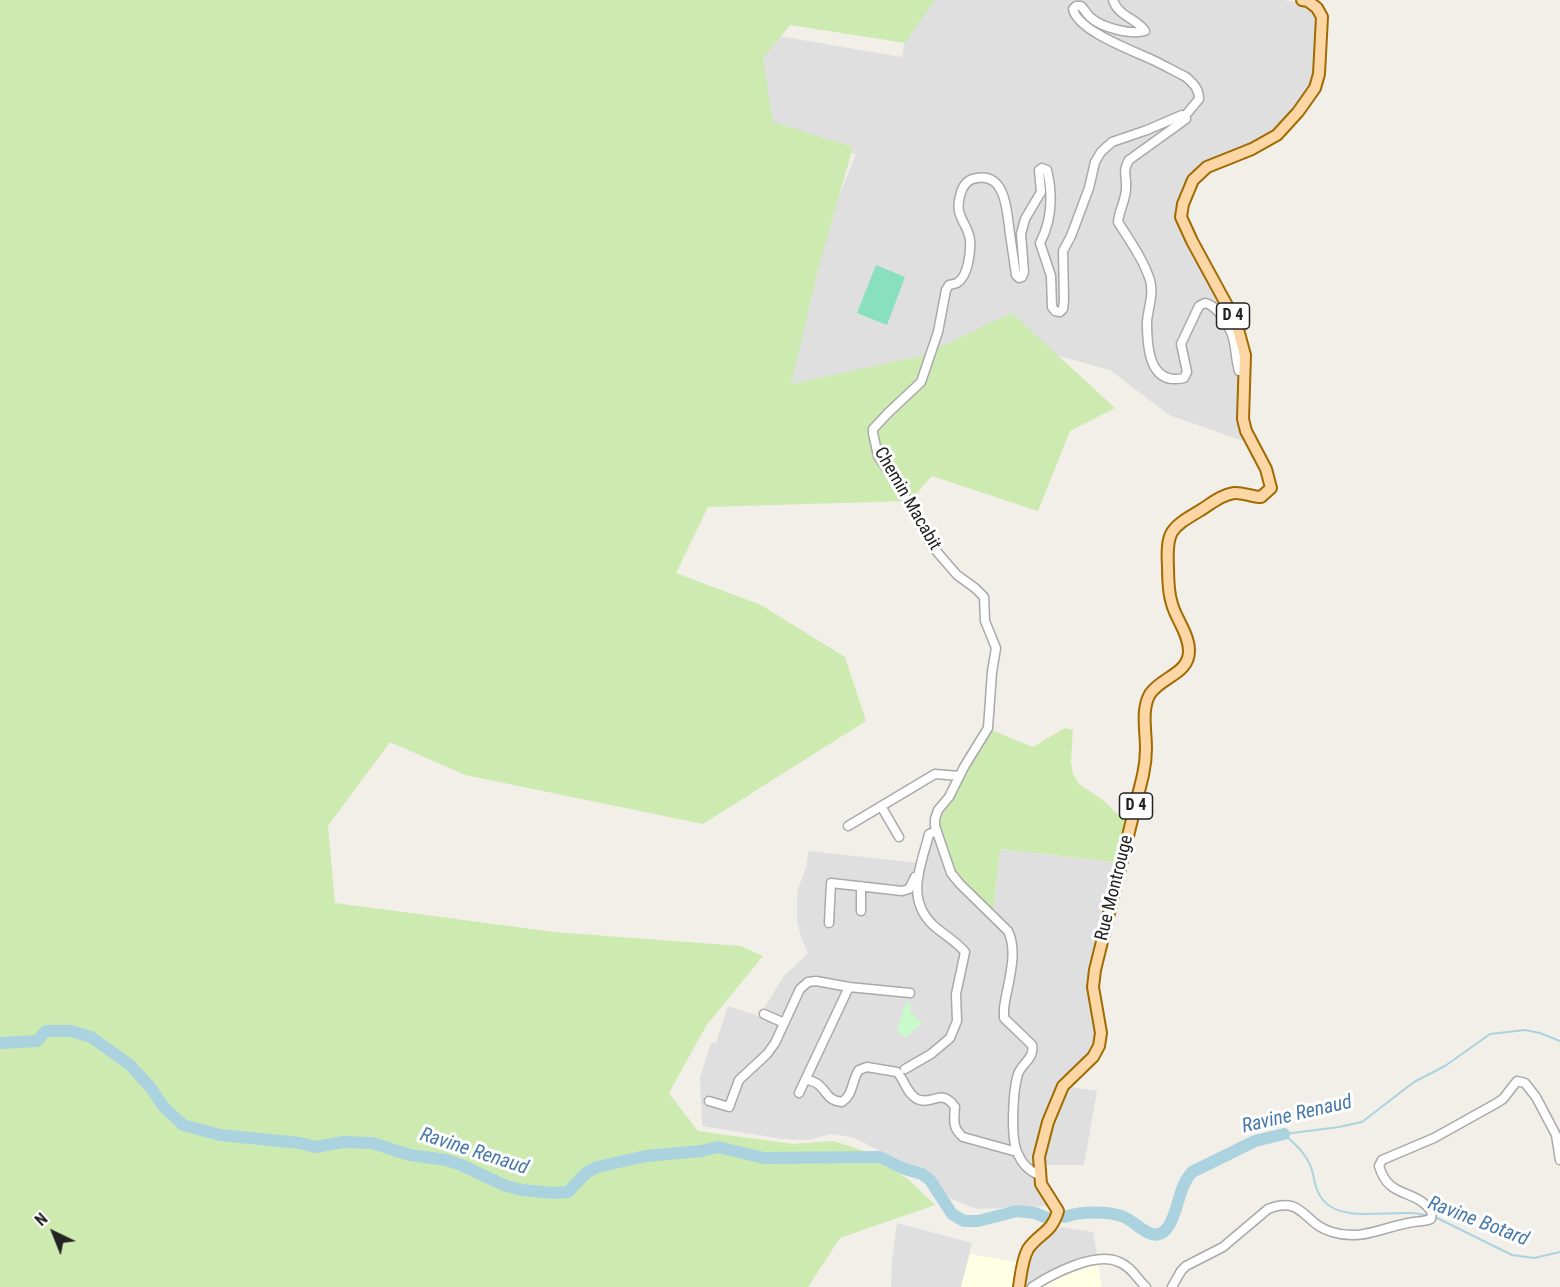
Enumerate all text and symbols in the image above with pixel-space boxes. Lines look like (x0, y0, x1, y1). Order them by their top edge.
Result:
road number: D 4 (1216, 303, 1250, 329)
street label: Chemin Macabit (869, 444, 945, 554)
road number: D 4 (1120, 793, 1152, 819)
street label: Rue Montrouge (1091, 833, 1139, 943)
water label: Ravine Renaud (1240, 1091, 1354, 1139)
water label: Ravine Renaud (417, 1123, 531, 1181)
water label: Ravine Botard (1424, 1192, 1532, 1252)
north arrow (24, 1203, 84, 1263)
text: N (31, 1209, 51, 1230)

